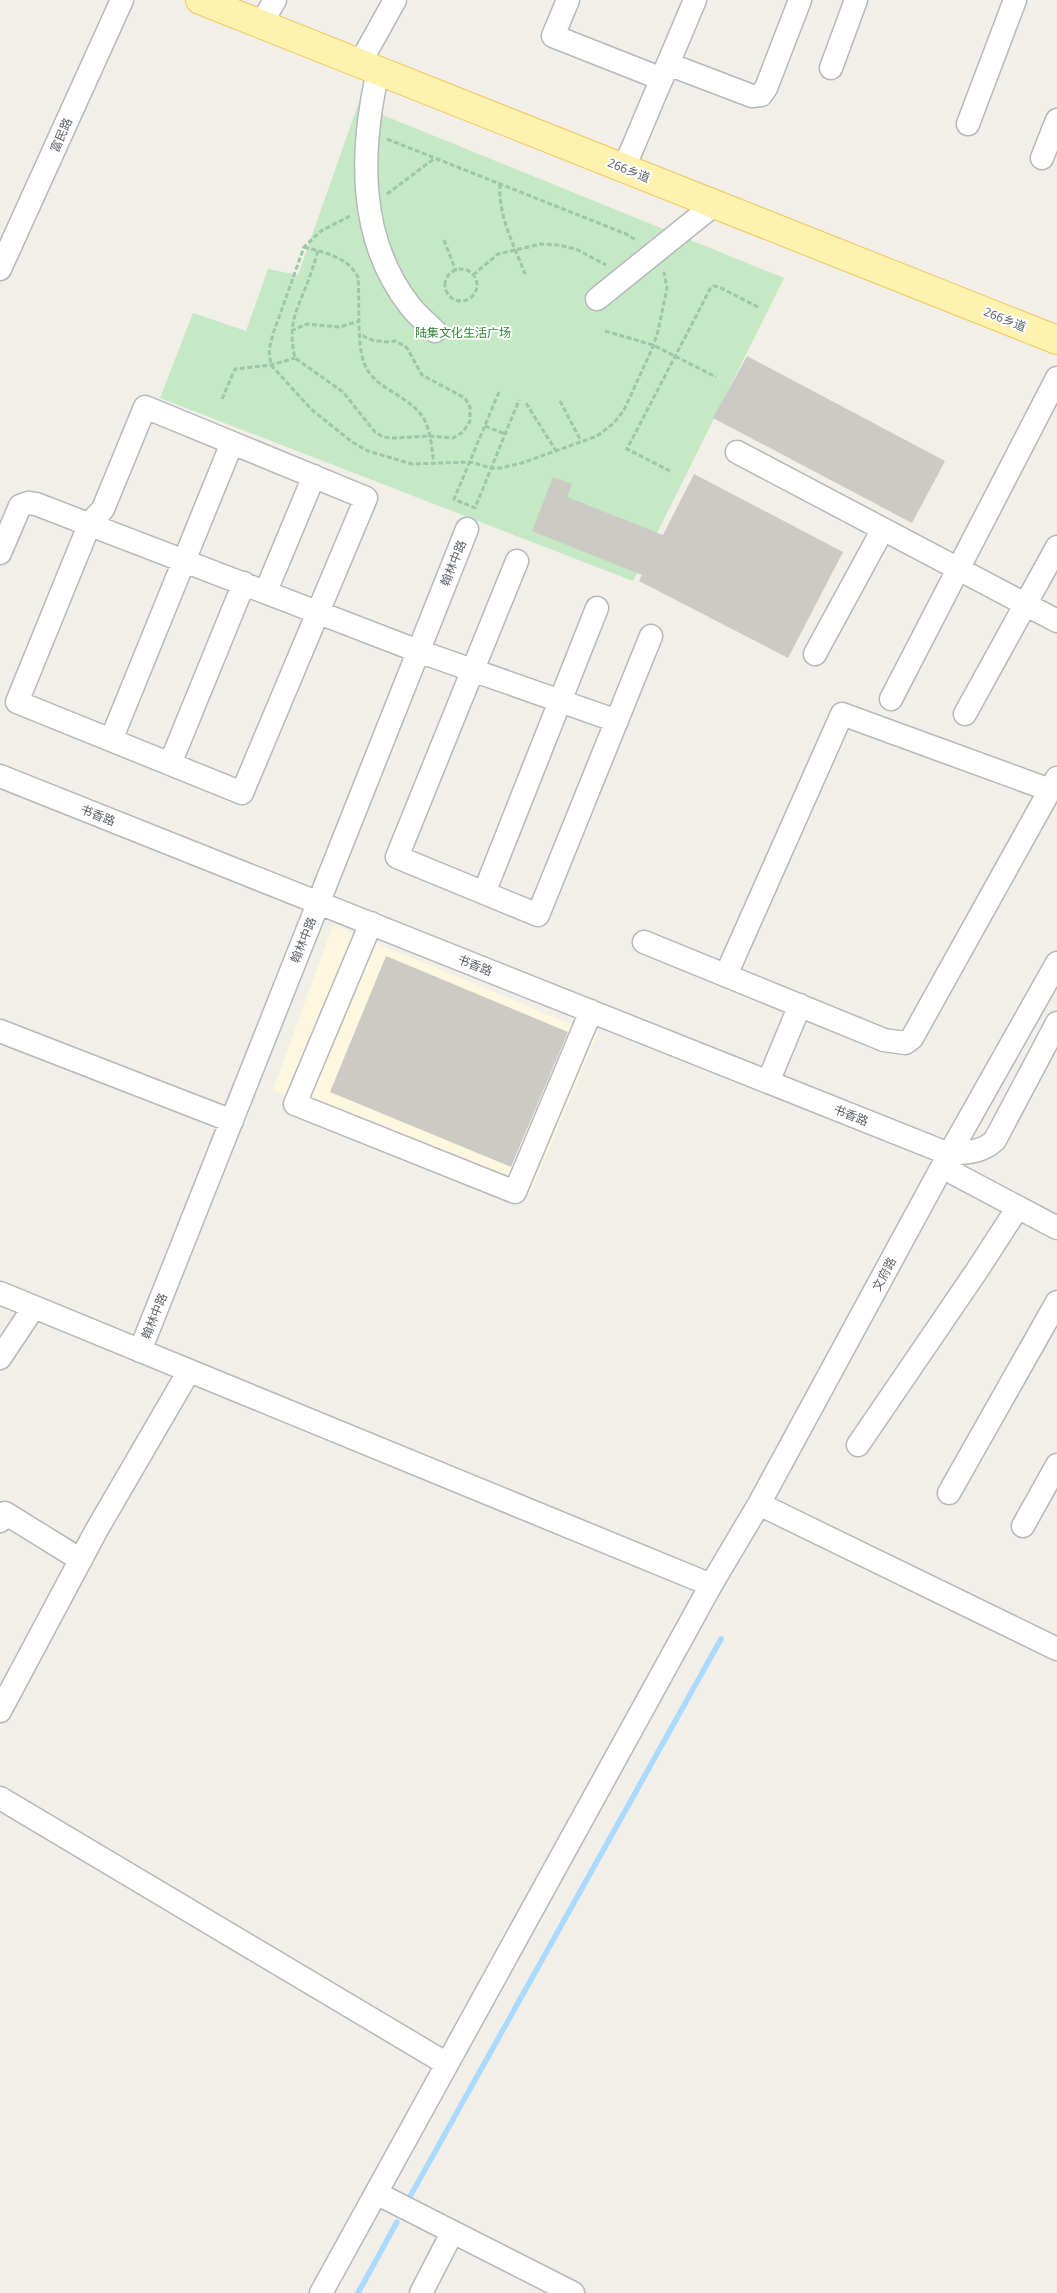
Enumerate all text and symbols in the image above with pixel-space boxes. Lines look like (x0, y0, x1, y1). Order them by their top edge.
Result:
street label: 富民路 (46, 115, 76, 155)
street label: 266乡道 (605, 154, 653, 186)
street label: 266乡道 (981, 303, 1029, 335)
park label: 陆集文化生活广场 (415, 324, 511, 341)
street label: 翰林中路 (436, 538, 470, 588)
street label: 书香路 (78, 800, 118, 830)
street label: 翰林中路 (286, 915, 320, 965)
street label: 书香路 (455, 950, 495, 980)
street label: 书香路 (831, 1100, 871, 1130)
street label: 文府路 (868, 1254, 900, 1294)
street label: 翰林中路 (137, 1291, 171, 1341)

